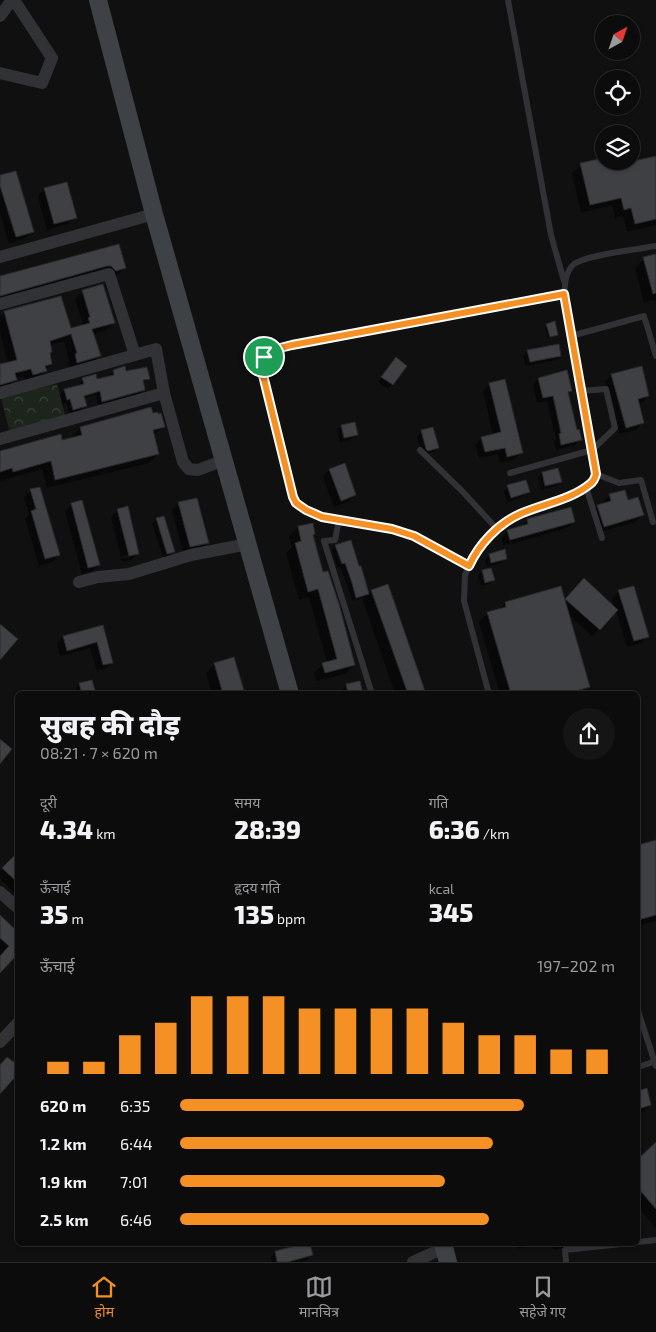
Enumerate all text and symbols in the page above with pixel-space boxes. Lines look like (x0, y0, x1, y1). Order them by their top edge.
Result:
north arrow (595, 15, 640, 60)
map controls (595, 15, 640, 170)
button: locate (595, 70, 640, 115)
button: layers (595, 125, 640, 170)
pin (243, 336, 285, 378)
icon: arrive (250, 343, 278, 371)
text: सुबह की दौड़ (40, 707, 180, 741)
button: share (563, 708, 615, 760)
text: 08:21 · 7 × 620 m (40, 743, 158, 762)
text: दूरी (40, 794, 57, 811)
text: समय (234, 794, 260, 811)
text: गति (429, 794, 448, 811)
text: 4.34 (40, 814, 93, 844)
text: 28:39 (234, 814, 301, 844)
text: 6:36 (429, 814, 480, 844)
text: km (93, 825, 116, 842)
text: /km (480, 825, 509, 842)
text: ऊँचाई (40, 879, 70, 896)
text: हृदय गति (234, 879, 280, 896)
text: kcal (429, 880, 454, 897)
text: 345 (429, 897, 473, 927)
text: 35 (40, 899, 68, 929)
text: 135 (234, 899, 274, 929)
text: m (68, 910, 84, 927)
text: bpm (274, 910, 305, 927)
text: ऊँचाई (40, 956, 75, 975)
text: 197–202 m (537, 956, 615, 975)
text: 620 m (40, 1096, 86, 1115)
text: 6:35 (120, 1096, 150, 1115)
text: 1.2 km (40, 1134, 87, 1153)
text: 6:44 (120, 1134, 153, 1153)
text: 1.9 km (40, 1172, 87, 1191)
text: 7:01 (120, 1172, 148, 1191)
text: 2.5 km (40, 1210, 89, 1229)
text: 6:46 (120, 1210, 152, 1229)
tab: होम (90, 1273, 118, 1323)
tab: मानचित्र (299, 1273, 339, 1323)
tab: सहेजे गए (520, 1273, 566, 1323)

